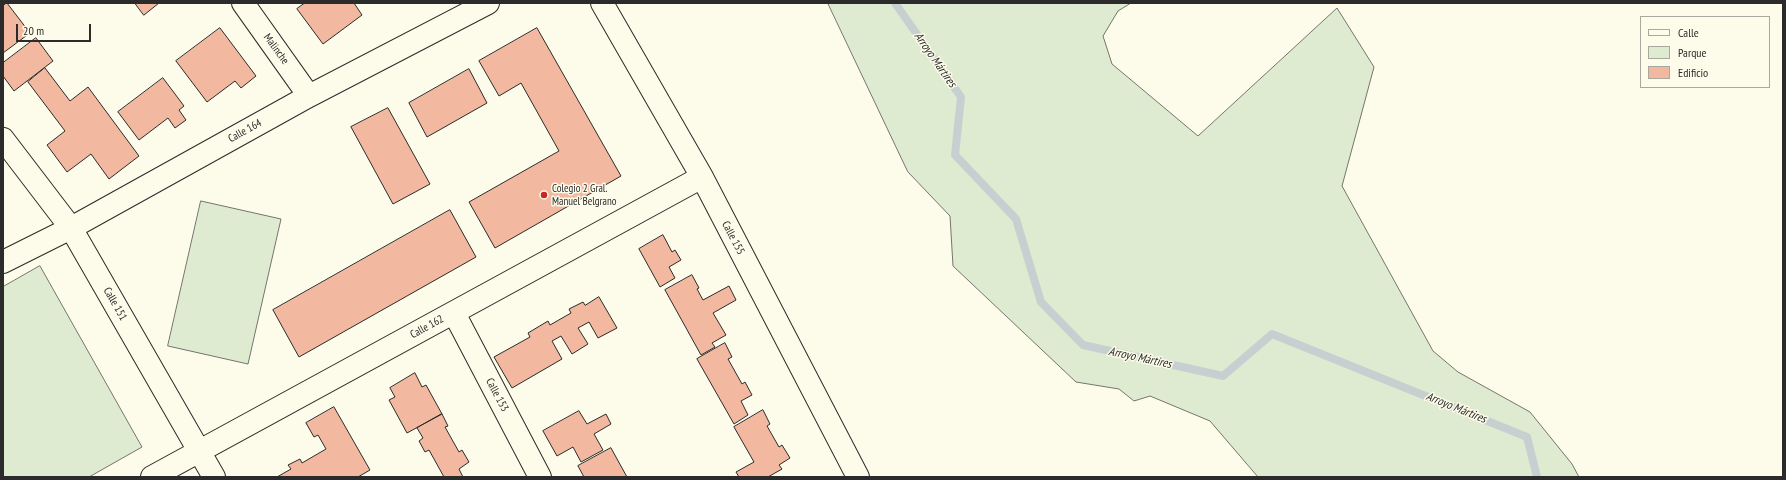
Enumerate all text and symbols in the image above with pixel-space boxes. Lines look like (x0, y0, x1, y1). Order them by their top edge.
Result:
scale bar (18, 16, 93, 42)
legend (1640, 16, 1770, 88)
text: 20 m (23, 23, 44, 38)
text: Calle (1678, 25, 1699, 40)
water label: Arroyo Mártires (911, 30, 959, 90)
street label: Malinche (261, 31, 291, 67)
text: Parque (1678, 45, 1707, 60)
text: Edificio (1678, 65, 1708, 80)
street label: Calle 164 (226, 116, 264, 146)
place label: Colegio 2 Gral. Manuel Belgrano (552, 182, 616, 208)
marker: Colegio 2 Gral. Manuel Belgrano (539, 190, 549, 200)
street label: Calle 155 (719, 219, 747, 257)
street label: Calle 151 (100, 285, 130, 323)
street label: Calle 162 (408, 312, 446, 342)
water label: Arroyo Mártires (1107, 344, 1173, 372)
street label: Calle 153 (483, 376, 511, 414)
water label: Arroyo Mártires (1424, 389, 1488, 427)

